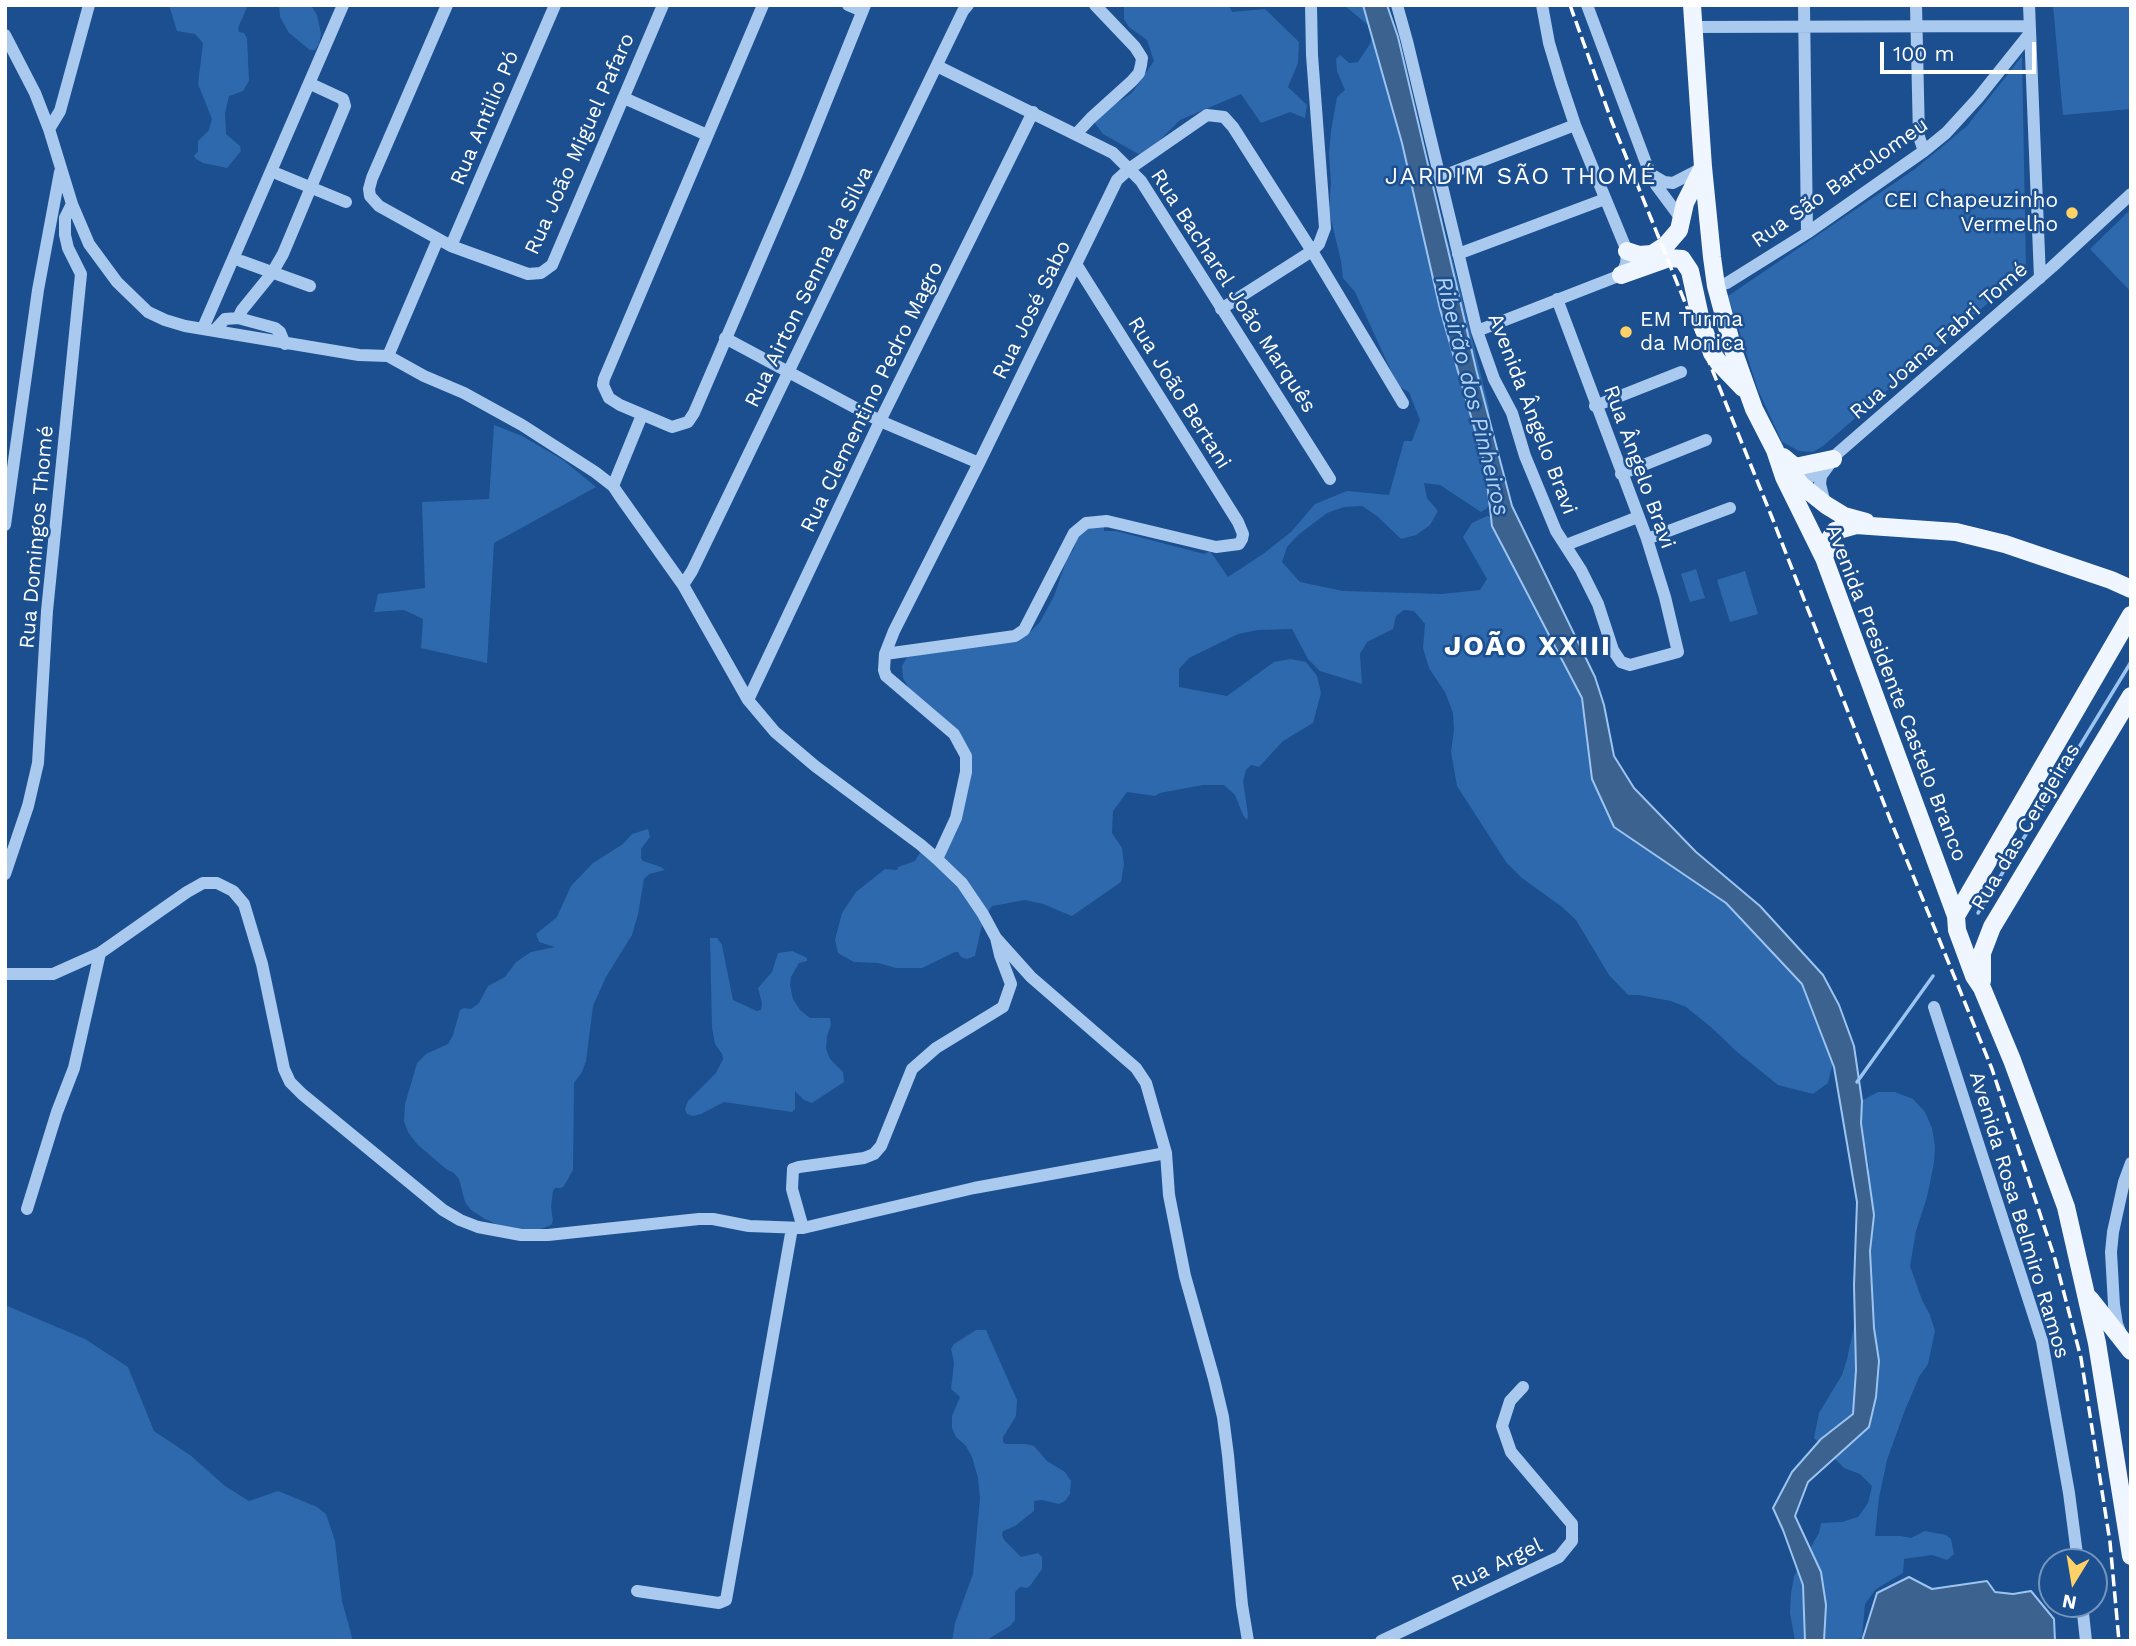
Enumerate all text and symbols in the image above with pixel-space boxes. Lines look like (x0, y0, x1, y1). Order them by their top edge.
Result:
scale bar (1884, 28, 2040, 72)
street label: Rua João Miguel Pafaro (520, 29, 640, 259)
text: 100 m (1893, 41, 1955, 66)
street label: Rua Antilio Pó (445, 47, 525, 189)
street label: Rua São Bartolomeu (1747, 113, 1933, 253)
street label: Rua Airton Senna da Silva (740, 162, 878, 412)
district label: JARDIM SÃO THOMÉ (1387, 163, 1655, 191)
street label: Rua Bacharel João Marquês (1145, 165, 1321, 417)
place label: CEI Chapeuzinho Vermelho (1884, 188, 2058, 238)
marker: CEI Chapeuzinho Vermelho (2064, 205, 2080, 221)
street label: Rua José Sabo (988, 236, 1076, 384)
street label: Rua Clementino Pedro Magro (795, 257, 949, 537)
street label: Rua Joana Fabri Tomé (1845, 257, 2033, 425)
water label: Ribeirão dos Pinheiros (1429, 273, 1515, 519)
place label: EM Turma da Monica (1640, 307, 1745, 357)
street label: Avenida Ângelo Bravi (1482, 310, 1582, 518)
street label: Rua João Bertani (1122, 312, 1236, 474)
marker: EM Turma da Monica (1618, 324, 1634, 340)
street label: Rua Ângelo Bravi (1598, 382, 1680, 552)
street label: Rua Domingos Thomé (15, 424, 59, 650)
street label: Avenida Presidente Castelo Branco (1820, 521, 1972, 865)
district label: JOÃO XXIII (1445, 630, 1611, 664)
street label: Rua das Cerejeiras (1966, 739, 2086, 915)
street label: Avenida Rosa Belmiro Ramos (1963, 1068, 2075, 1362)
street label: Rua Argel (1448, 1533, 1546, 1597)
north arrow (2038, 1548, 2108, 1618)
text: N (2060, 1590, 2078, 1615)

